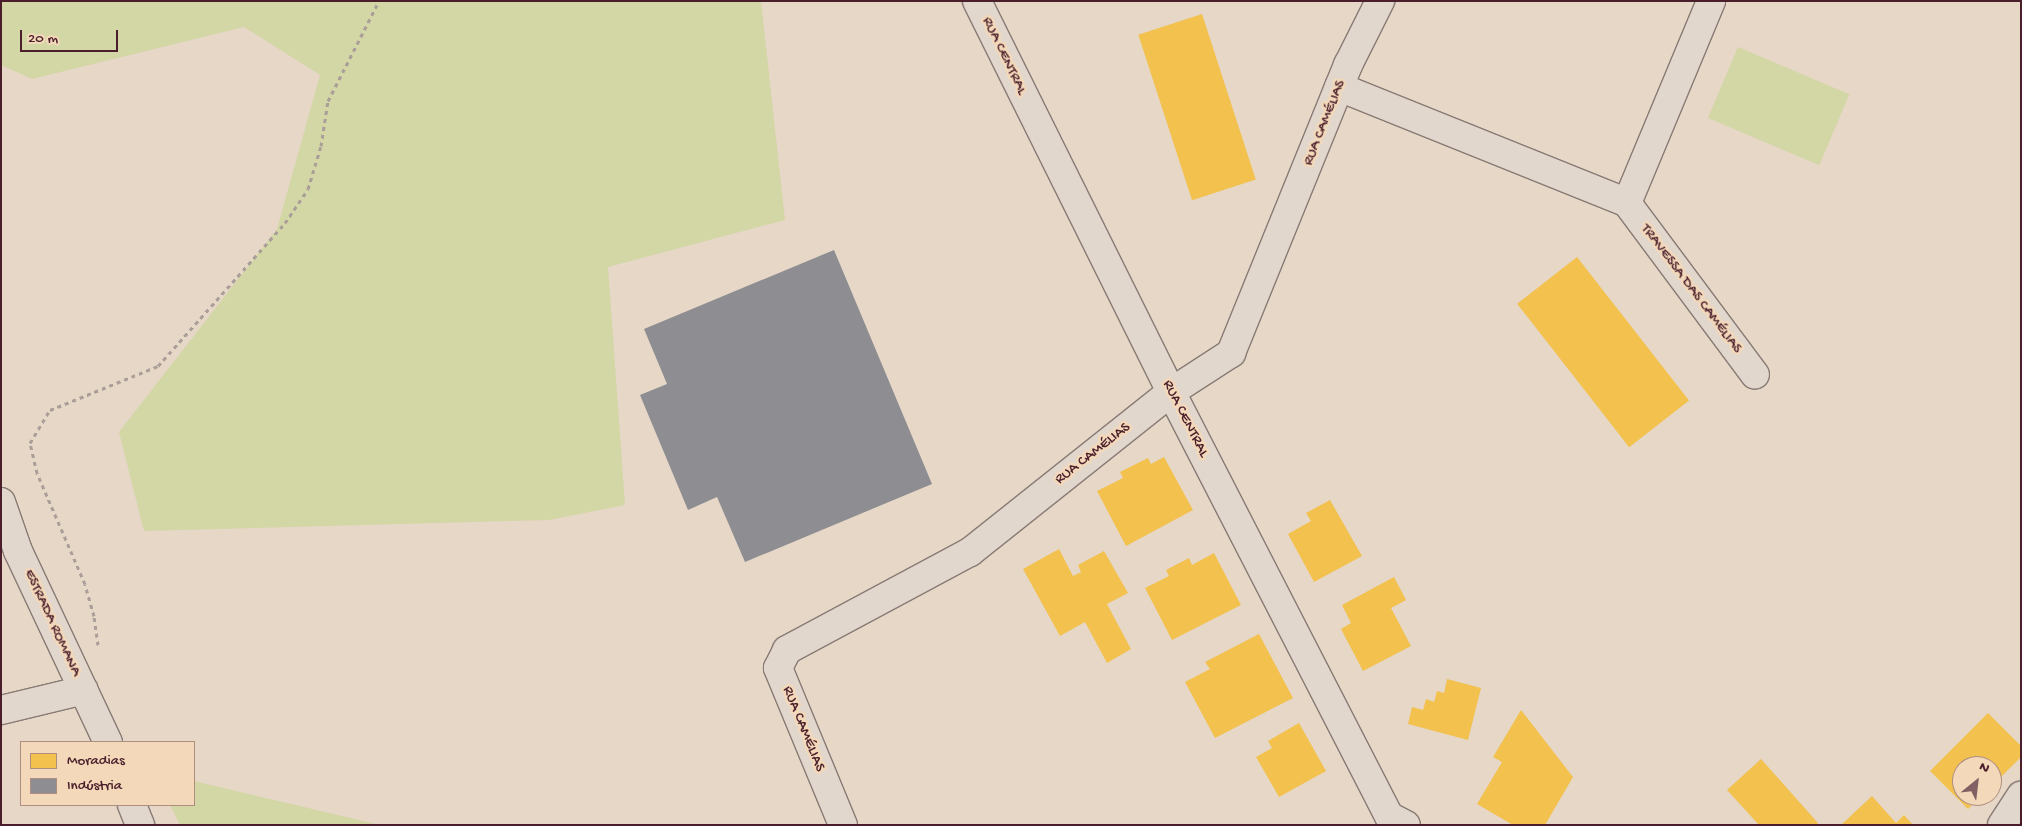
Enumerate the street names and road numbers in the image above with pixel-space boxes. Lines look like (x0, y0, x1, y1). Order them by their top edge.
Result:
street label: RUA CENTRAL (977, 14, 1031, 98)
street label: RUA CAMÉLIAS (1300, 78, 1350, 168)
street label: TRAVESSA DAS CAMÉLIAS (1636, 221, 1746, 357)
street label: RUA CENTRAL (1158, 377, 1212, 461)
street label: RUA CAMÉLIAS (1052, 419, 1134, 489)
street label: ESTRADA ROMANA (19, 567, 85, 679)
street label: RUA CAMÉLIAS (778, 684, 828, 774)

